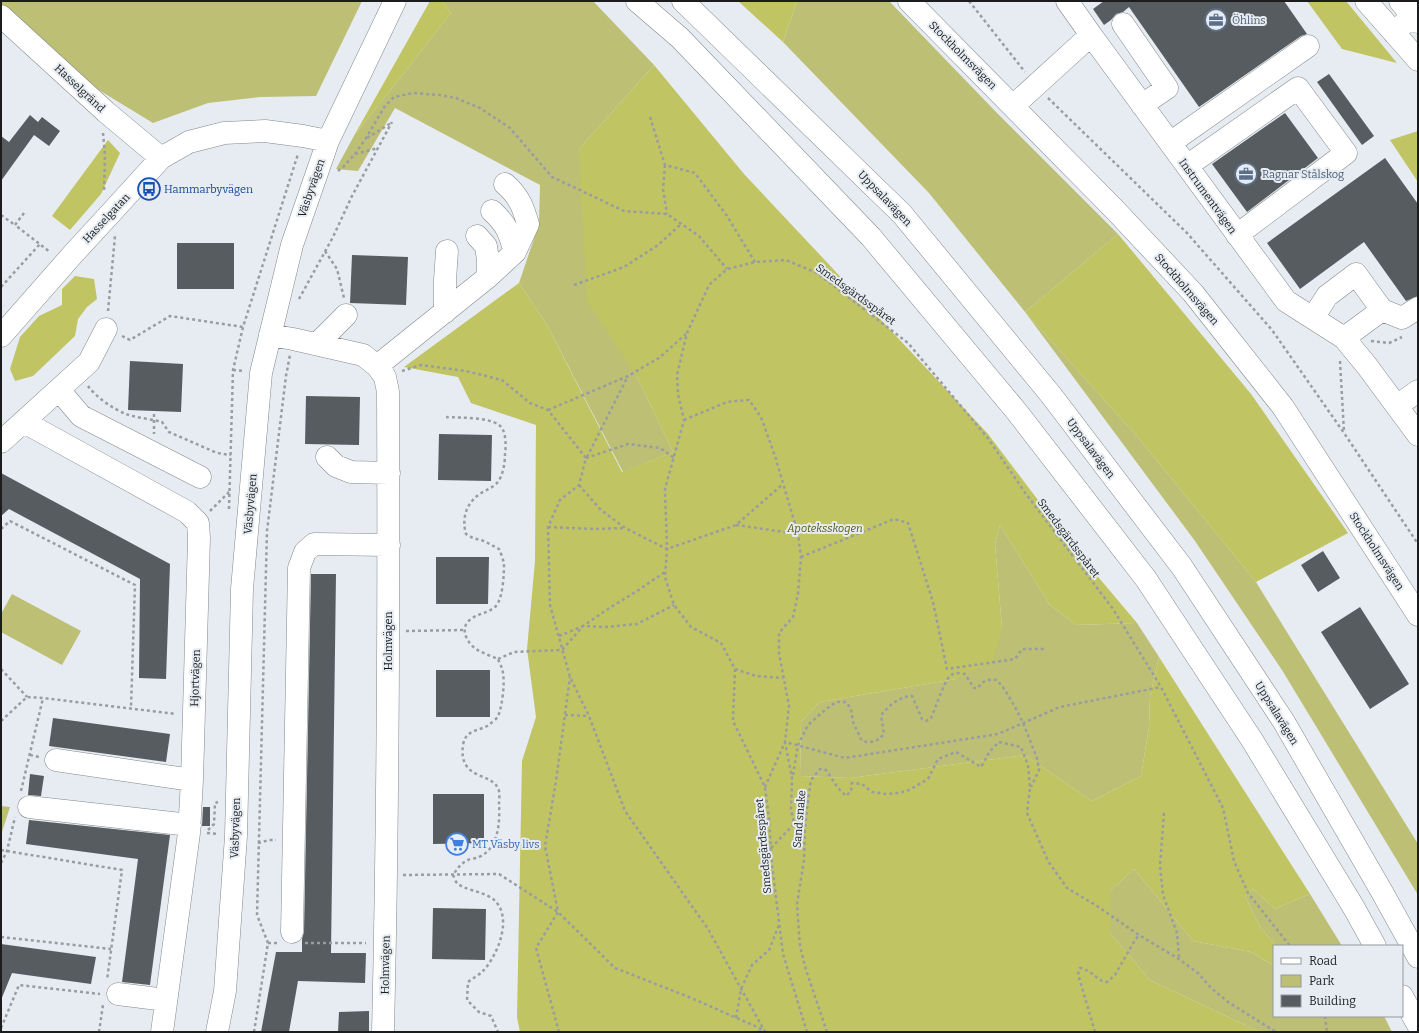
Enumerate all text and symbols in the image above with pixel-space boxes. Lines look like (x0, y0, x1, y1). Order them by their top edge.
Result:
office icon: Öhlins (1203, 7, 1229, 33)
place label: Öhlins (1232, 14, 1266, 27)
street label: Stockholmsvägen (926, 19, 999, 92)
street label: Hasselgränd (52, 62, 108, 115)
street label: Instrumentvägen (1176, 156, 1239, 236)
street label: Väsbyvägen (295, 157, 328, 219)
office icon: Ragnar Stålskog (1233, 161, 1259, 187)
street label: Uppsalavägen (855, 168, 914, 229)
place label: Ragnar Stålskog (1262, 168, 1344, 181)
bus stop icon: Hammarbyvägen (136, 176, 162, 202)
place label: Hammarbyvägen (164, 183, 253, 196)
street label: Hasselgatan (80, 191, 133, 246)
street label: Stockholmsvägen (1152, 251, 1221, 328)
street label: Smedsgärdsspåret (813, 261, 898, 328)
street label: Uppsalavägen (1064, 416, 1117, 481)
street label: Väsbyvägen (241, 473, 260, 535)
street label: Smedsgärdsspåret (1035, 496, 1103, 580)
street label: Stockholmsvägen (1346, 510, 1407, 593)
park label: Apoteksskogen (786, 522, 863, 535)
street label: Holmvägen (382, 612, 395, 670)
street label: Hjortvägen (188, 649, 203, 707)
street label: Uppsalavägen (1252, 679, 1301, 747)
street label: Sand snake (790, 790, 809, 849)
street label: Väsbyvägen (228, 797, 243, 859)
street label: Smedsgärdsspåret (753, 798, 774, 894)
supermarket icon: MT Väsby livs (444, 831, 470, 857)
place label: MT Väsby livs (472, 838, 539, 851)
street label: Holmvägen (378, 935, 393, 995)
legend (1273, 945, 1403, 1017)
text: Road (1309, 954, 1337, 968)
text: Park (1309, 974, 1335, 988)
text: Building (1309, 994, 1356, 1008)

